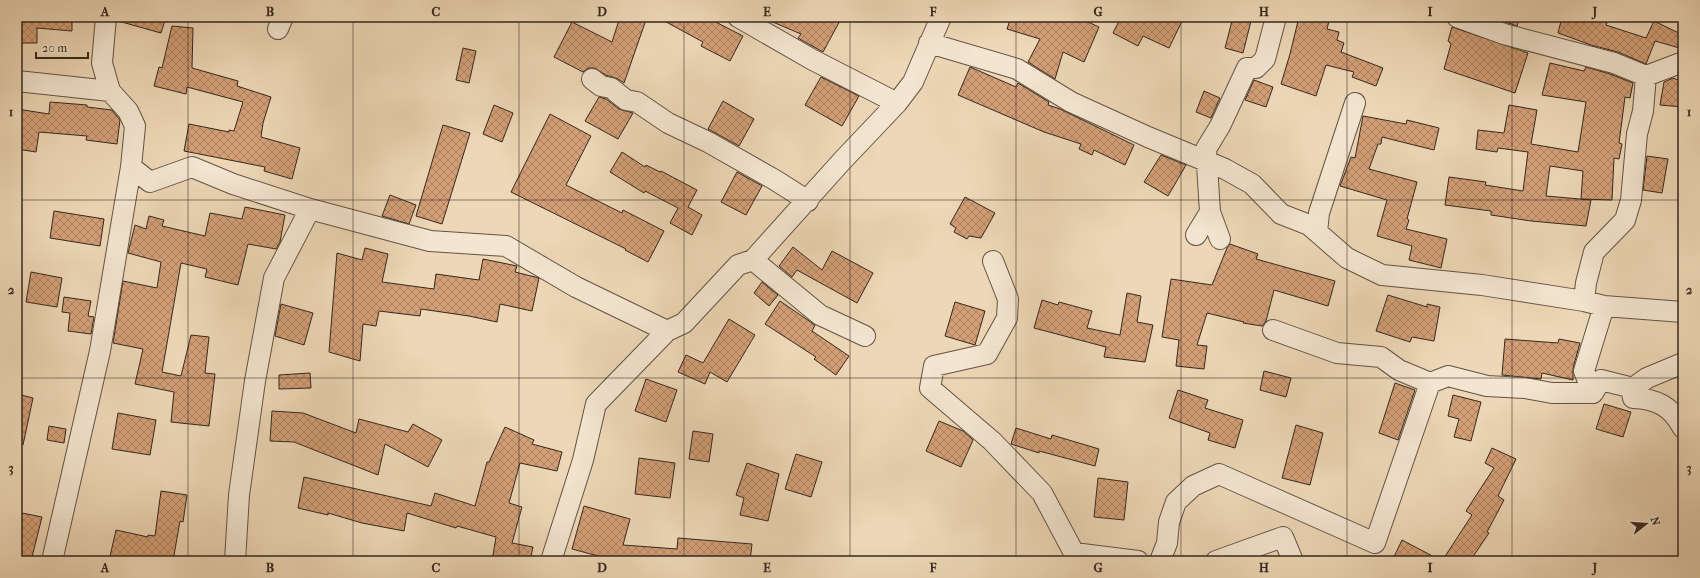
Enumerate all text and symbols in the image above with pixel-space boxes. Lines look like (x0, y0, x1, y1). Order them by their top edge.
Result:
text: A (100, 4, 110, 19)
text: B (266, 4, 275, 19)
text: C (432, 4, 441, 19)
text: D (597, 4, 607, 19)
text: E (763, 4, 771, 19)
text: F (929, 4, 937, 19)
text: G (1093, 4, 1103, 19)
text: H (1259, 4, 1270, 19)
text: I (1427, 4, 1433, 19)
text: J (1591, 4, 1598, 20)
scale bar (36, 34, 88, 60)
text: 20 m (42, 41, 67, 55)
text: 1 (9, 104, 14, 119)
text: 1 (1687, 104, 1692, 119)
text: 2 (8, 282, 15, 297)
text: 2 (1686, 282, 1693, 297)
text: 3 (8, 460, 14, 476)
text: 3 (1686, 460, 1692, 476)
north arrow (1626, 504, 1666, 544)
text: N (1648, 515, 1663, 528)
text: A (100, 560, 110, 575)
text: B (266, 560, 275, 575)
text: C (432, 560, 441, 575)
text: D (597, 560, 607, 575)
text: E (763, 560, 771, 575)
text: F (929, 560, 937, 575)
text: G (1093, 560, 1103, 575)
text: H (1259, 560, 1270, 575)
text: I (1427, 560, 1433, 575)
text: J (1591, 560, 1598, 576)

